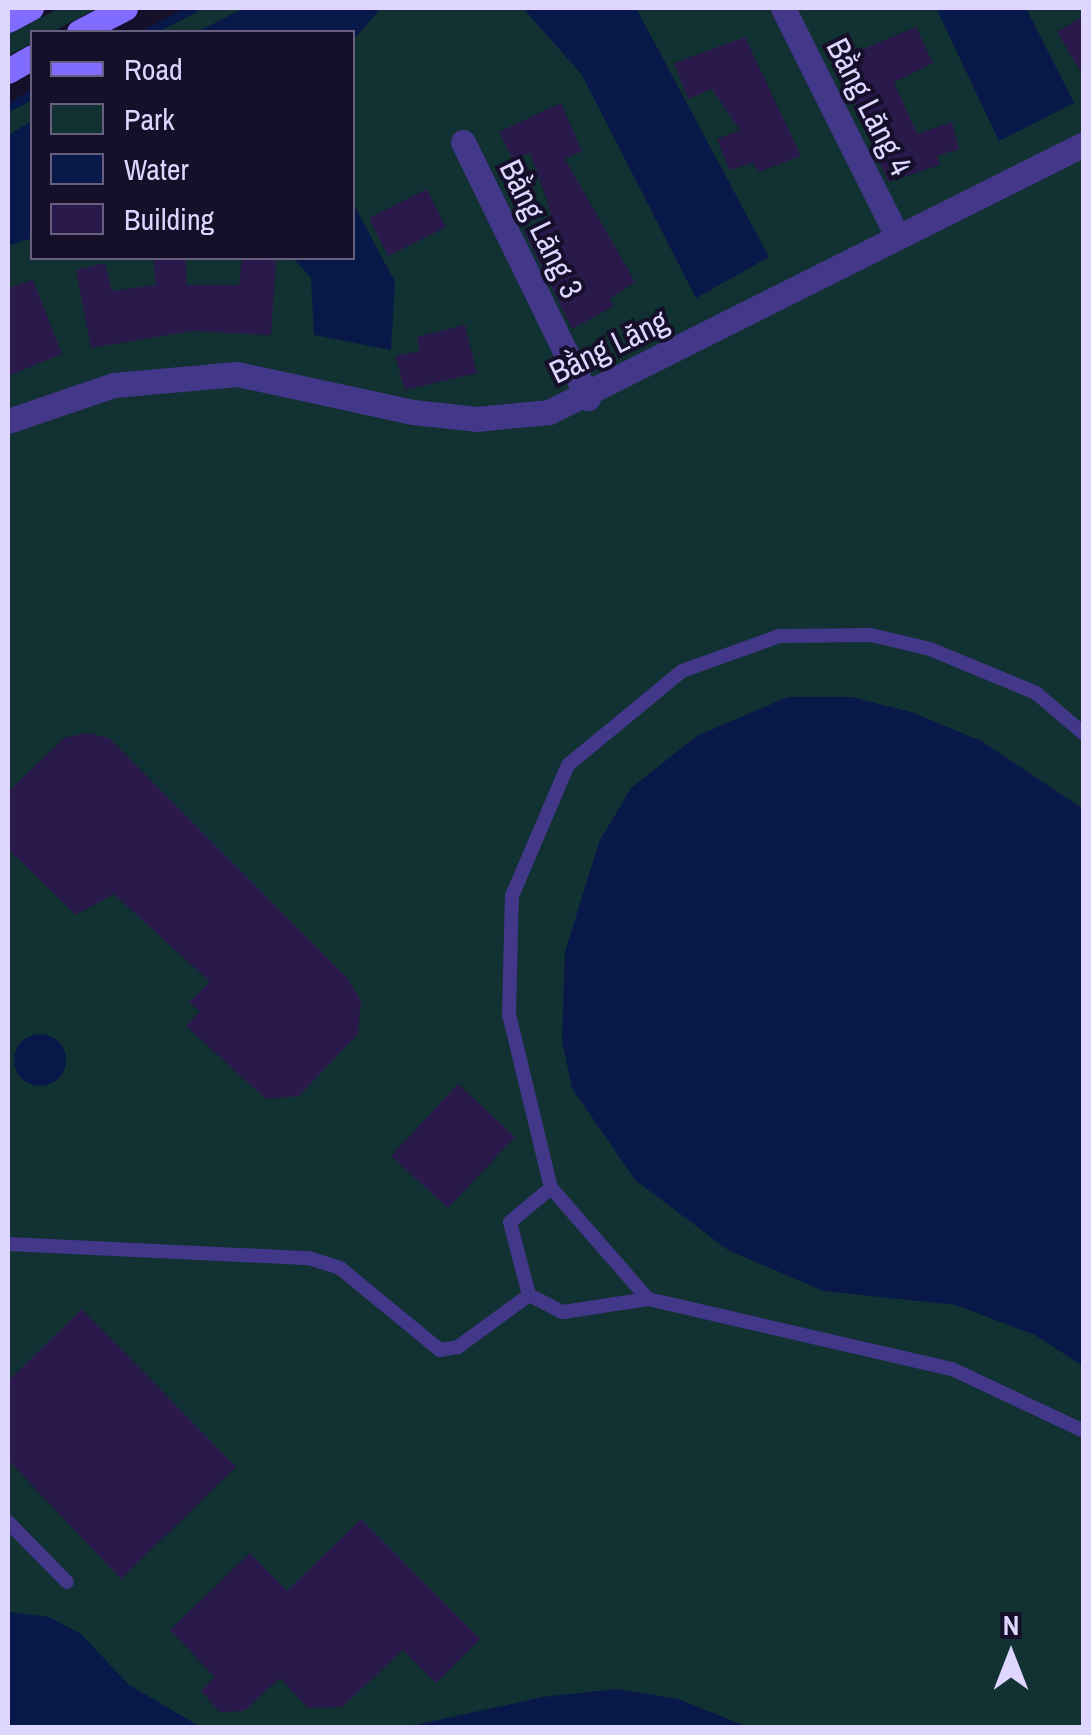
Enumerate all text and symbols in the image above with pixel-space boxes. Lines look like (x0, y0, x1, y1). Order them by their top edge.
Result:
legend (30, 30, 355, 260)
street label: Bằng Lăng 4 (818, 32, 920, 182)
text: Road (124, 49, 183, 89)
text: Park (124, 99, 175, 139)
text: Water (124, 149, 189, 189)
street label: Bằng Lăng 3 (491, 154, 591, 304)
text: Building (124, 199, 214, 239)
street label: Bằng Lăng (544, 302, 674, 392)
north arrow (961, 1605, 1061, 1705)
text: N (1003, 1606, 1019, 1644)

